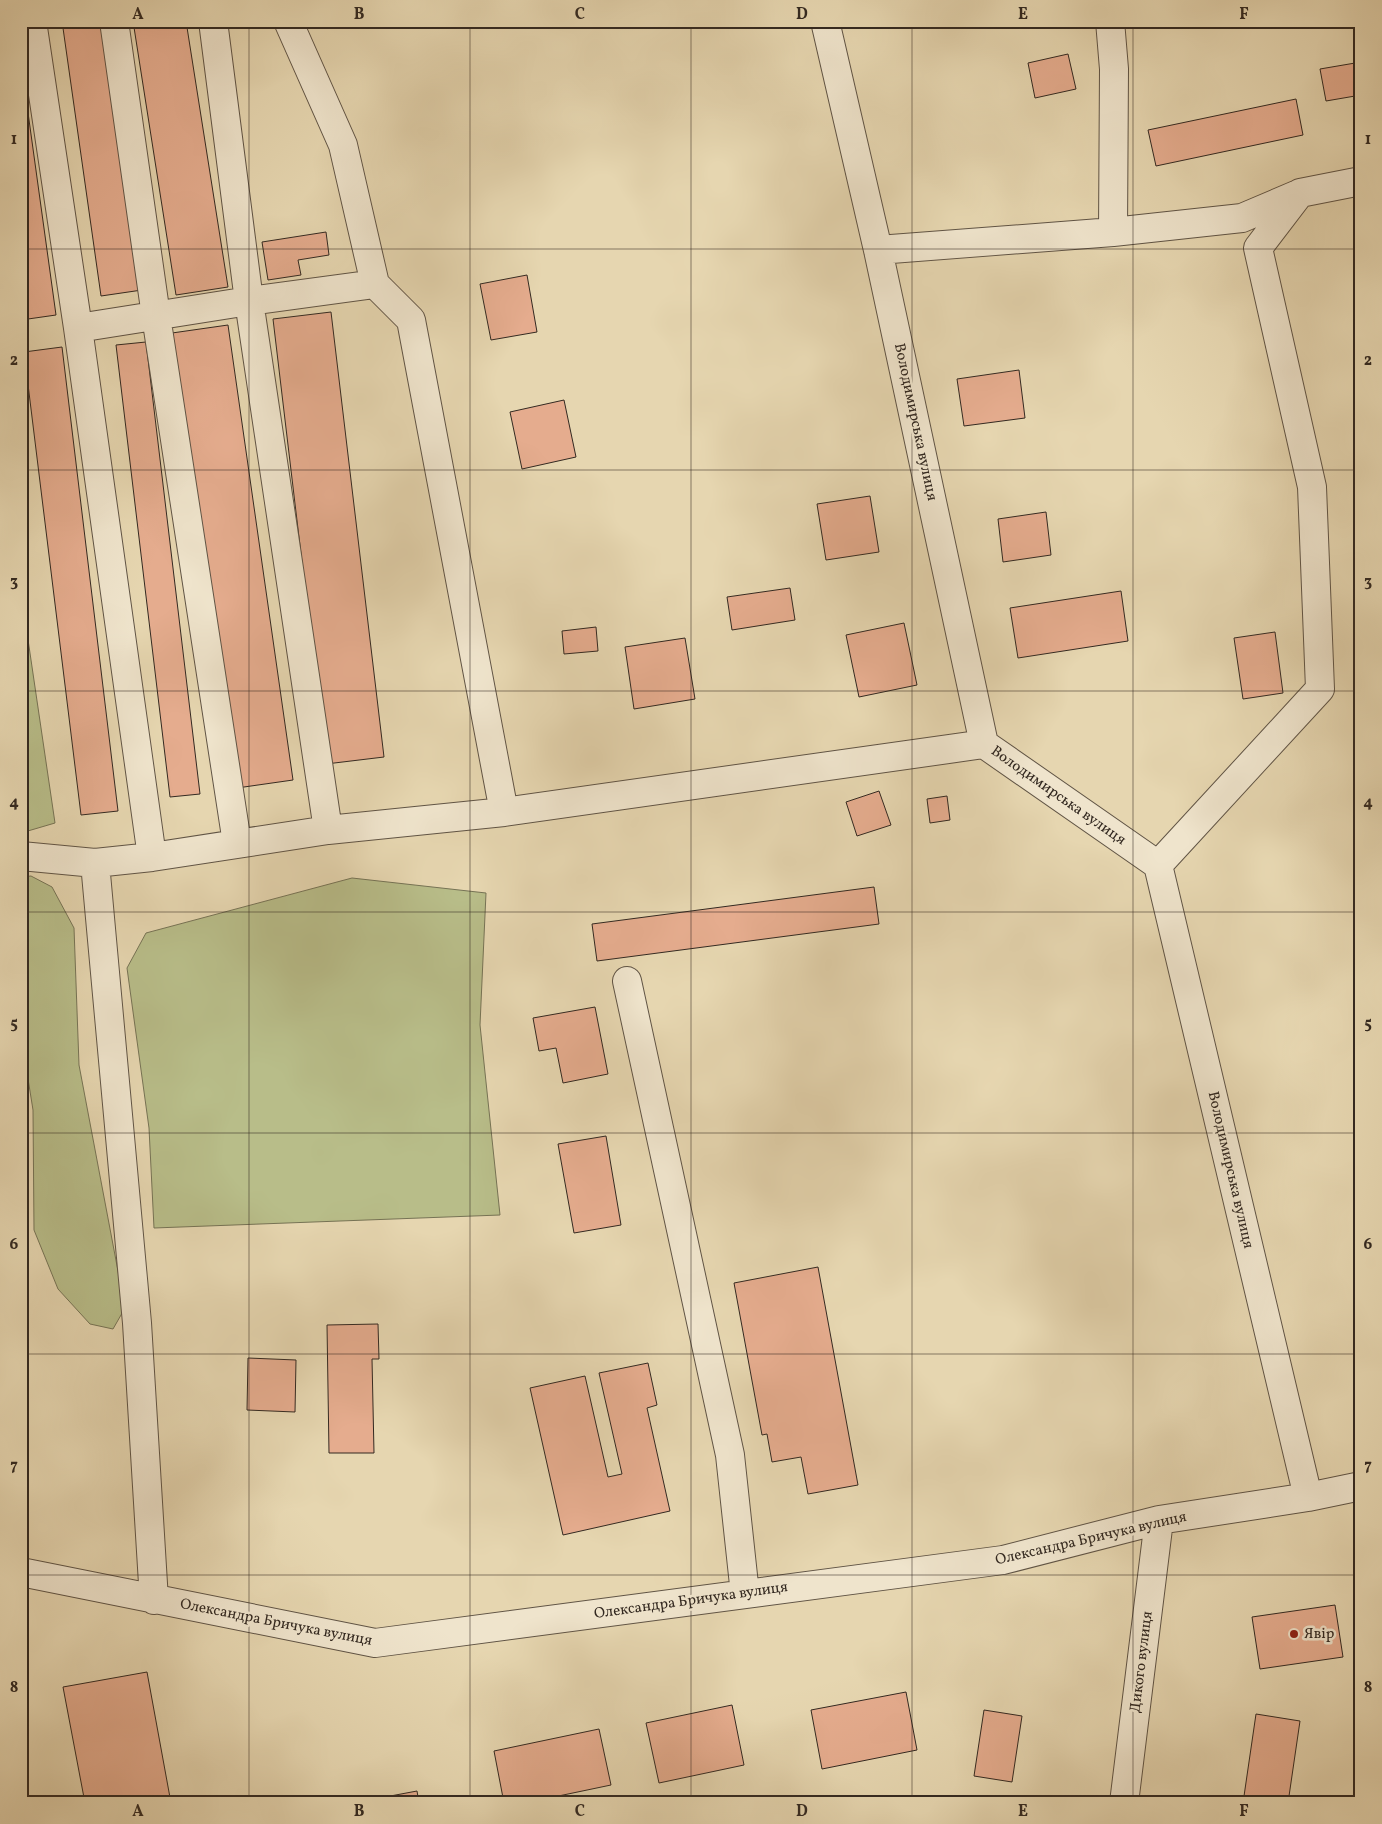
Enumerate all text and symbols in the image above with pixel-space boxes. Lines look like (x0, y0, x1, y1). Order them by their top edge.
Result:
text: A (132, 4, 144, 26)
text: B (354, 4, 365, 26)
text: C (575, 4, 585, 26)
text: D (796, 4, 808, 26)
text: E (1018, 4, 1028, 26)
text: F (1239, 4, 1249, 26)
text: 1 (11, 129, 17, 151)
text: 1 (1365, 129, 1371, 151)
street label: Володимирська вулиця (888, 341, 942, 503)
text: 2 (10, 350, 18, 372)
text: 2 (1364, 350, 1372, 372)
text: 3 (10, 571, 18, 593)
text: 3 (1364, 571, 1372, 593)
street label: Володимирська вулиця (986, 741, 1130, 851)
text: 4 (9, 792, 19, 814)
text: 4 (1363, 792, 1373, 814)
text: 5 (10, 1013, 18, 1035)
text: 5 (1364, 1013, 1372, 1035)
street label: Володимирська вулиця (1202, 1089, 1258, 1251)
text: 6 (10, 1234, 19, 1256)
text: 6 (1364, 1234, 1373, 1256)
text: 7 (10, 1455, 18, 1477)
text: 7 (1364, 1455, 1372, 1477)
street label: Олександра Бричука вулиця (993, 1507, 1189, 1571)
street label: Олександра Бричука вулиця (593, 1577, 789, 1625)
street label: Олександра Бричука вулиця (178, 1594, 374, 1652)
street label: Дикого вулиця (1125, 1610, 1159, 1714)
place label: Явiр (1304, 1624, 1334, 1645)
marker: Явiр (1288, 1628, 1300, 1640)
text: 8 (10, 1677, 18, 1699)
text: 8 (1364, 1677, 1372, 1699)
text: A (132, 1801, 144, 1823)
text: B (354, 1801, 365, 1823)
text: C (575, 1801, 585, 1823)
text: D (796, 1801, 808, 1823)
text: E (1018, 1801, 1028, 1823)
text: F (1239, 1801, 1249, 1823)

